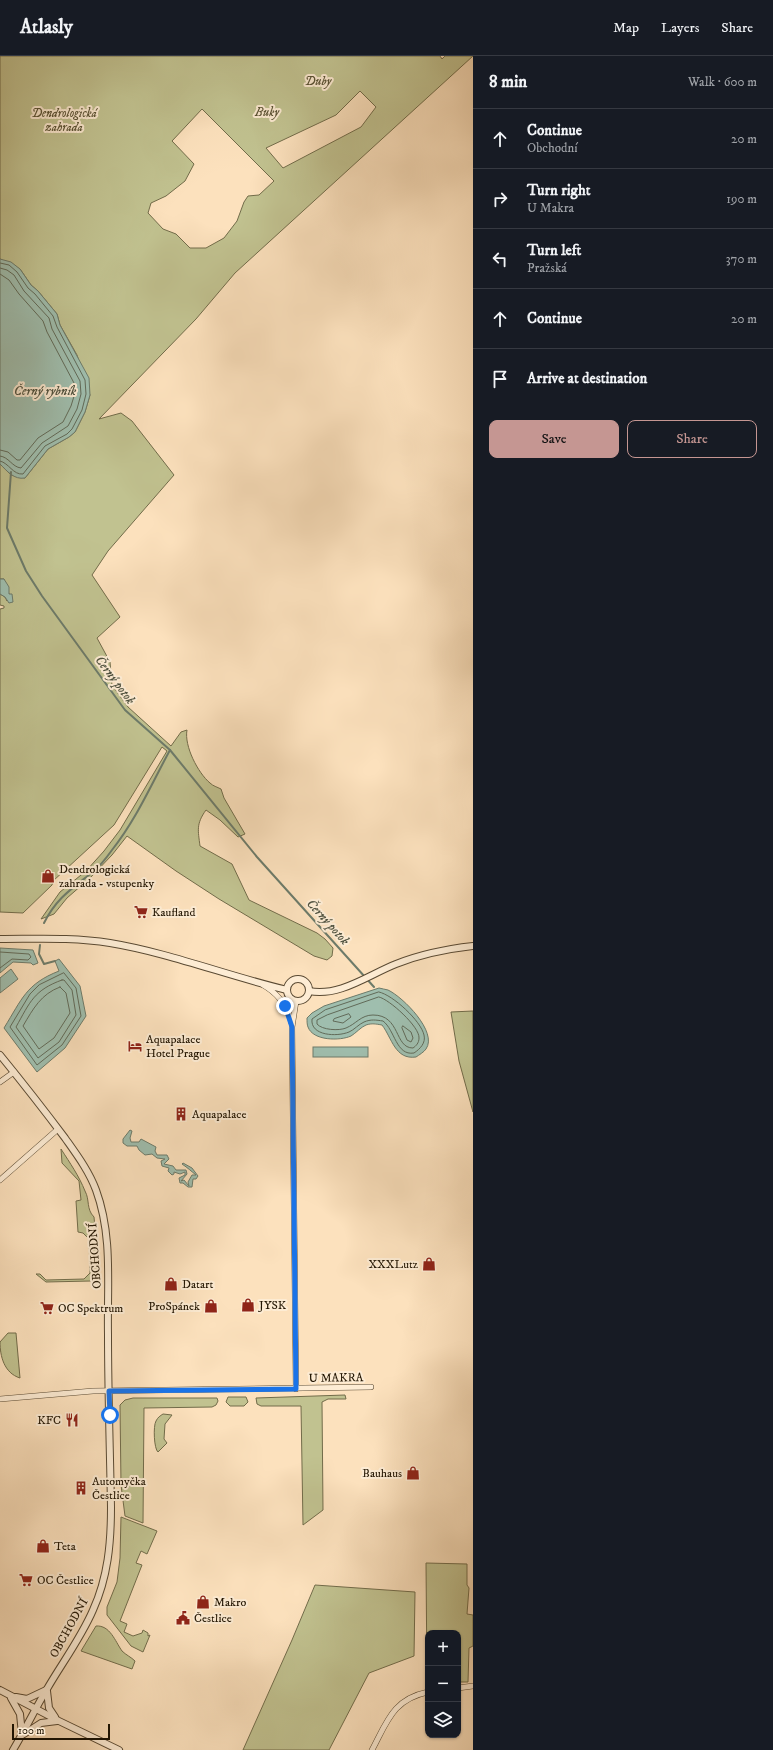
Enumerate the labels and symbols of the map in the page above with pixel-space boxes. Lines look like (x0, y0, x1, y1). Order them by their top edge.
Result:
park label: Duby (305, 74, 333, 89)
park label: Buky (254, 105, 280, 120)
park label: Dendrologická zahrada (31, 106, 98, 135)
water label: Černý rybník (14, 383, 77, 399)
water label: Černý potok (92, 653, 139, 708)
place label: Dendrologická zahrada - vstupenky (59, 862, 154, 891)
shop icon: Dendrologická zahrada - vstupenky (40, 868, 56, 884)
water label: Černý potok (303, 896, 353, 949)
supermarket icon: Kaufland (133, 904, 149, 920)
place label: Kaufland (152, 905, 195, 920)
route end (276, 997, 294, 1015)
place label: Aquapalace Hotel Prague (146, 1032, 210, 1061)
hotel icon: Aquapalace Hotel Prague (127, 1038, 143, 1054)
building icon: Aquapalace (173, 1106, 189, 1122)
place label: Aquapalace (192, 1107, 246, 1122)
street label: OBCHODNÍ (85, 1222, 105, 1289)
shop icon: XXXLutz (421, 1256, 437, 1272)
place label: XXXLutz (368, 1257, 418, 1272)
shop icon: Datart (163, 1276, 179, 1292)
place label: Datart (182, 1277, 213, 1292)
shop icon: JYSK (240, 1297, 256, 1313)
shop icon: ProSpánek (203, 1298, 219, 1314)
place label: JYSK (258, 1298, 287, 1313)
place label: ProSpánek (148, 1299, 200, 1314)
supermarket icon: OC Spektrum (39, 1300, 55, 1316)
place label: OC Spektrum (58, 1301, 123, 1316)
street label: U MAKRA (309, 1370, 364, 1386)
route start (101, 1406, 119, 1424)
restaurant icon: KFC (64, 1412, 80, 1428)
place label: KFC (37, 1413, 61, 1428)
shop icon: Bauhaus (405, 1465, 421, 1481)
place label: Bauhaus (362, 1466, 402, 1481)
place label: Automyčka Čestlice (92, 1474, 147, 1503)
building icon: Automyčka Čestlice (73, 1480, 89, 1496)
shop icon: Teta (35, 1538, 51, 1554)
place label: Teta (54, 1539, 77, 1554)
supermarket icon: OC Čestlice (18, 1572, 34, 1588)
place label: OC Čestlice (37, 1573, 94, 1588)
shop icon: Makro (195, 1594, 211, 1610)
street label: OBCHODNÍ (46, 1595, 92, 1660)
place label: Makro (214, 1595, 246, 1610)
public building icon: Čestlice (175, 1610, 191, 1626)
place label: Čestlice (194, 1611, 232, 1626)
scale bar (12, 1722, 110, 1741)

